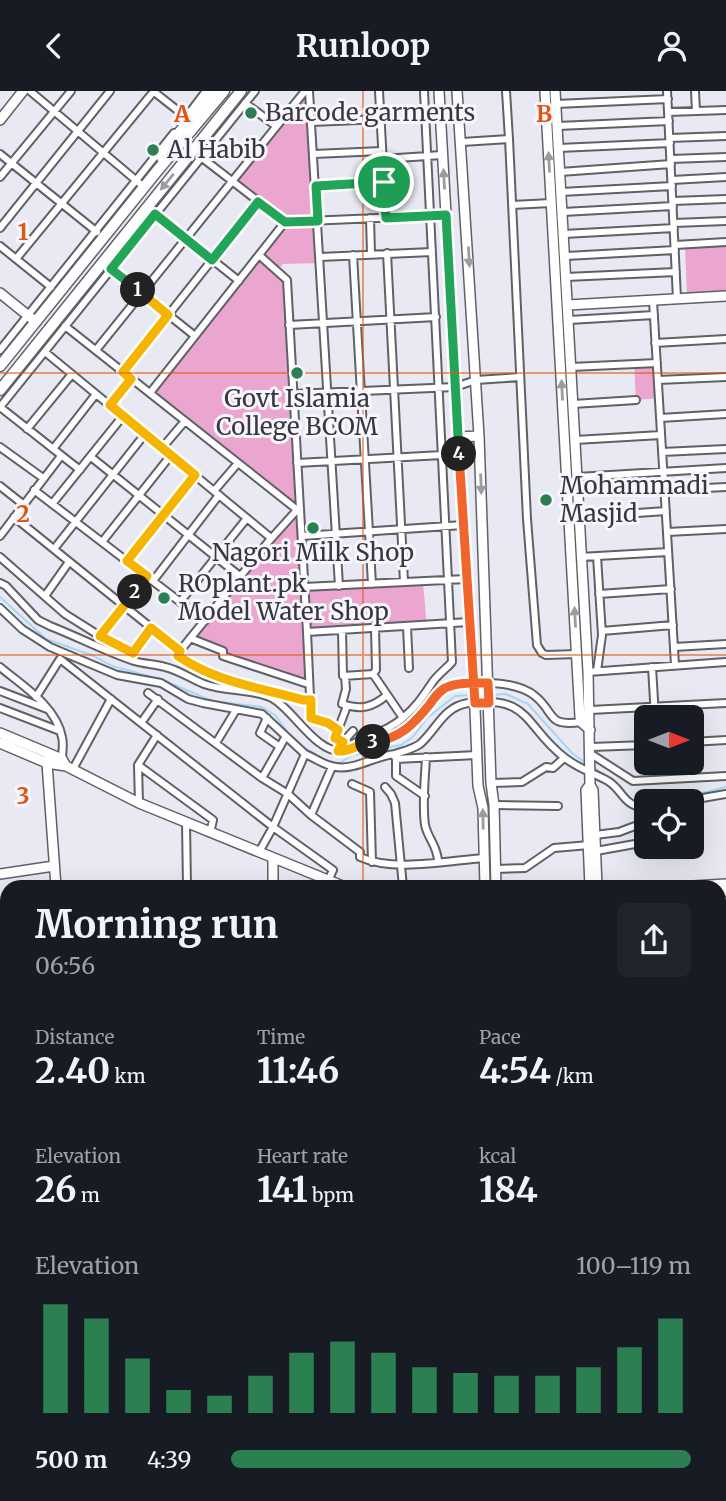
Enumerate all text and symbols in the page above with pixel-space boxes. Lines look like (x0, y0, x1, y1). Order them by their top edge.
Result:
text: Runloop (296, 26, 430, 66)
icon: back (35, 27, 73, 65)
icon: person (653, 27, 691, 65)
place label: Barcode garments (265, 97, 475, 128)
text: A (173, 99, 191, 128)
text: B (536, 99, 552, 128)
marker: Barcode garments (243, 105, 259, 121)
place label: Al Habib (166, 134, 265, 165)
marker: Al Habib (145, 142, 161, 158)
one-way arrow (543, 151, 554, 173)
pin (354, 152, 414, 212)
icon: arrive (365, 163, 403, 201)
one-way arrow (438, 168, 449, 190)
one-way arrow (160, 173, 175, 191)
text: 1 (18, 217, 29, 246)
one-way arrow (464, 246, 475, 268)
pin: 1 (120, 273, 156, 307)
text: 1 (133, 277, 142, 301)
marker: Govt Islamia College BCOM (289, 365, 305, 381)
one-way arrow (556, 378, 567, 400)
place label: Govt Islamia College BCOM (216, 383, 378, 442)
pin: 4 (442, 437, 476, 471)
text: 4 (452, 441, 465, 465)
place label: Mohammadi Masjid (560, 470, 709, 529)
one-way arrow (475, 473, 486, 495)
marker: Mohammadi Masjid (538, 492, 554, 508)
text: 2 (16, 499, 30, 528)
marker: Nagori Milk Shop (305, 520, 321, 536)
place label: Nagori Milk Shop (212, 537, 414, 568)
place label: ROplant.pk Model Water Shop (178, 568, 389, 627)
pin: 2 (118, 575, 152, 609)
text: 2 (129, 579, 140, 603)
marker: ROplant.pk Model Water Shop (156, 590, 172, 606)
one-way arrow (569, 606, 580, 628)
north arrow (634, 705, 704, 775)
map controls (634, 705, 704, 859)
pin: 3 (356, 725, 390, 759)
text: 3 (367, 729, 378, 753)
text: 3 (16, 781, 30, 810)
button: locate (634, 789, 704, 859)
one-way arrow (477, 808, 488, 830)
text: Morning run (35, 901, 278, 948)
button: share (617, 903, 691, 977)
text: 06:56 (35, 951, 95, 980)
text: Distance (35, 1025, 114, 1049)
text: Time (257, 1025, 305, 1049)
text: Pace (479, 1025, 521, 1049)
text: 2.40 (35, 1049, 110, 1093)
text: 11:46 (257, 1049, 339, 1093)
text: 4:54 (479, 1049, 551, 1093)
text: km (110, 1064, 146, 1088)
text: /km (551, 1064, 594, 1088)
text: Elevation (35, 1144, 121, 1168)
text: Heart rate (257, 1144, 348, 1168)
text: kcal (479, 1144, 516, 1168)
text: 26 (35, 1168, 77, 1212)
text: 141 (257, 1168, 308, 1212)
text: 184 (479, 1168, 538, 1212)
text: m (77, 1183, 100, 1207)
text: bpm (308, 1183, 354, 1207)
text: Elevation (35, 1251, 139, 1280)
text: 100–119 m (576, 1251, 691, 1280)
text: 500 m (35, 1445, 107, 1474)
text: 4:39 (147, 1445, 191, 1474)

